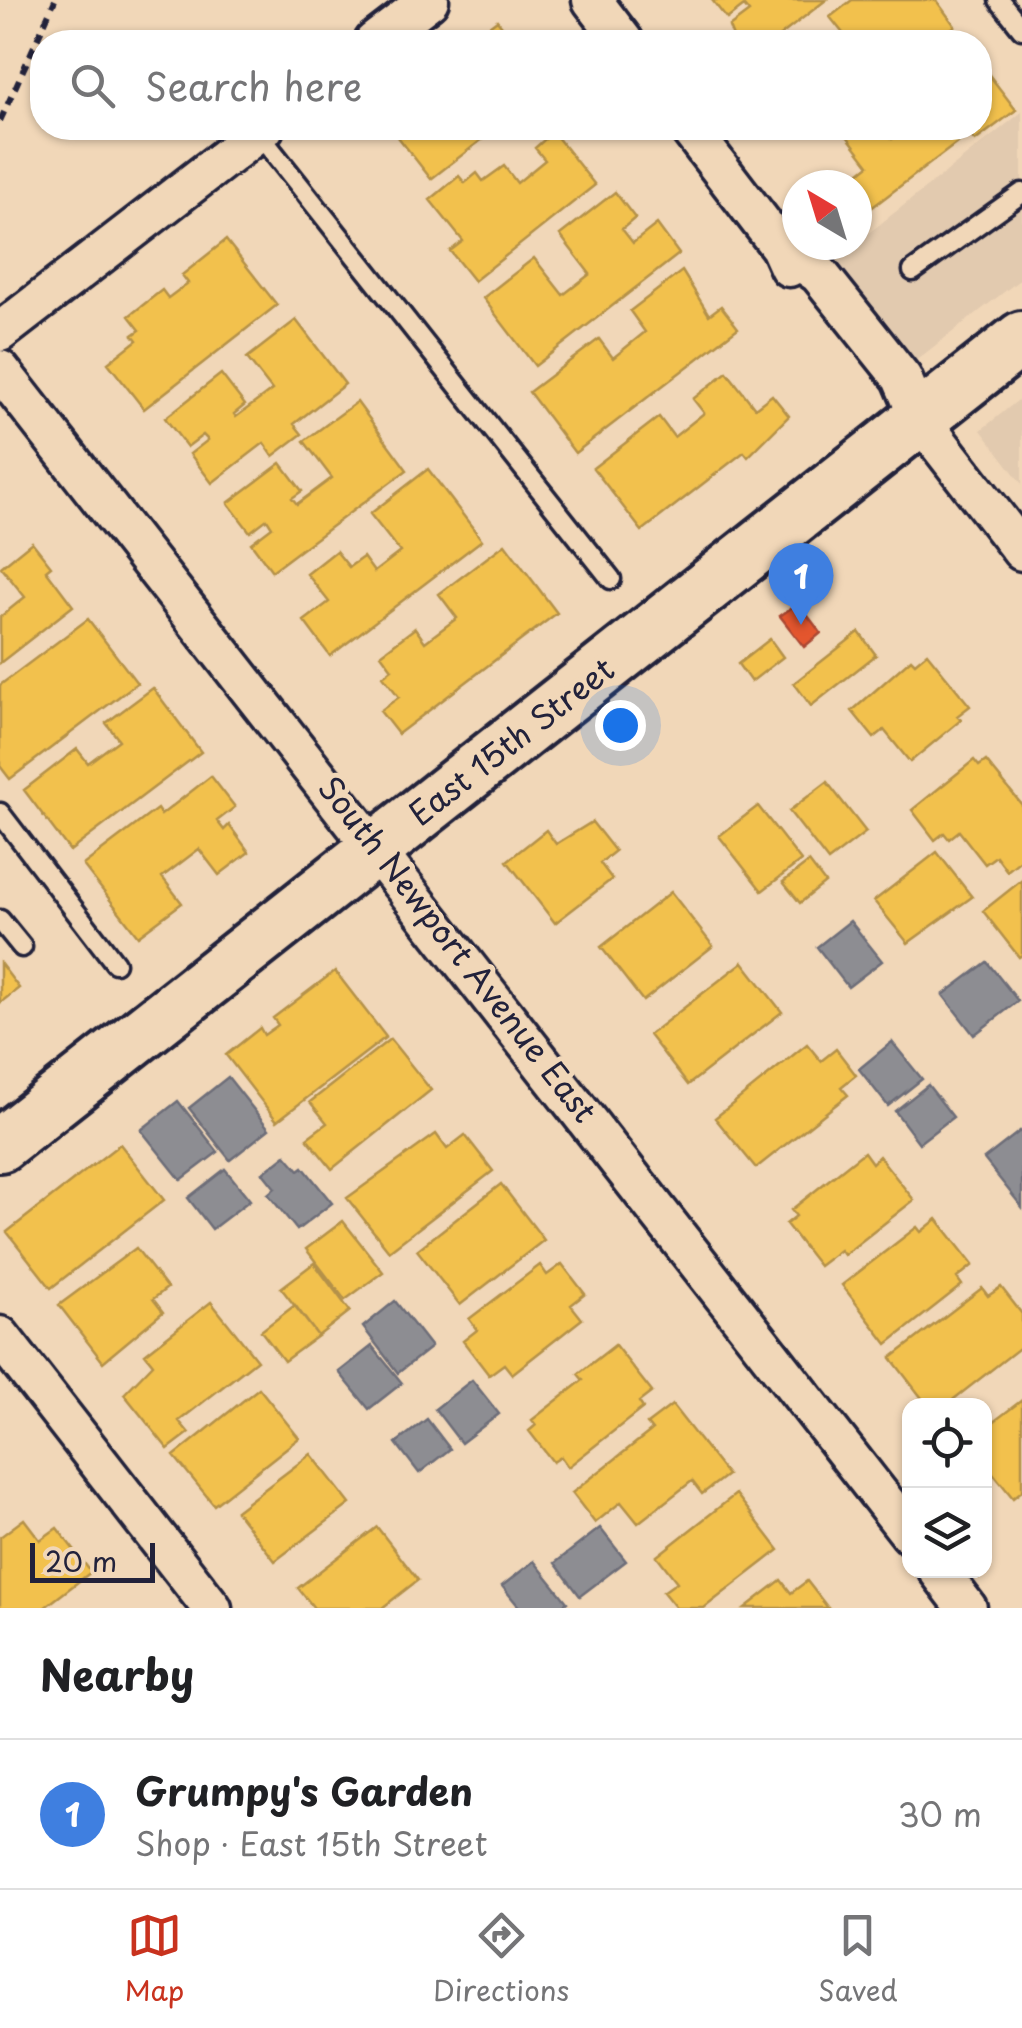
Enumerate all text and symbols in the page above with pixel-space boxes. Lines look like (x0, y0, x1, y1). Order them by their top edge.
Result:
search box (30, 30, 992, 140)
text: Search here (145, 57, 362, 114)
icon: search (65, 58, 120, 113)
north arrow (782, 170, 872, 260)
pin: 1 (768, 542, 834, 625)
street label: East 15th Street (398, 645, 624, 836)
your location (595, 700, 646, 751)
street label: South Newport Avenue East (308, 765, 609, 1132)
map controls (902, 1398, 992, 1578)
button: locate (902, 1398, 992, 1488)
button: layers (902, 1488, 992, 1578)
scale bar (30, 1538, 155, 1582)
text: 20 m (45, 1539, 117, 1582)
text: Nearby (40, 1642, 194, 1705)
text: Grumpy's Garden (135, 1762, 473, 1819)
text: 1 (65, 1790, 80, 1838)
text: 30 m (898, 1790, 982, 1838)
text: Shop · East 15th Street (135, 1819, 488, 1867)
tab: Map (124, 1908, 184, 2011)
tab: Directions (433, 1908, 569, 2011)
tab: Saved (818, 1908, 898, 2011)

